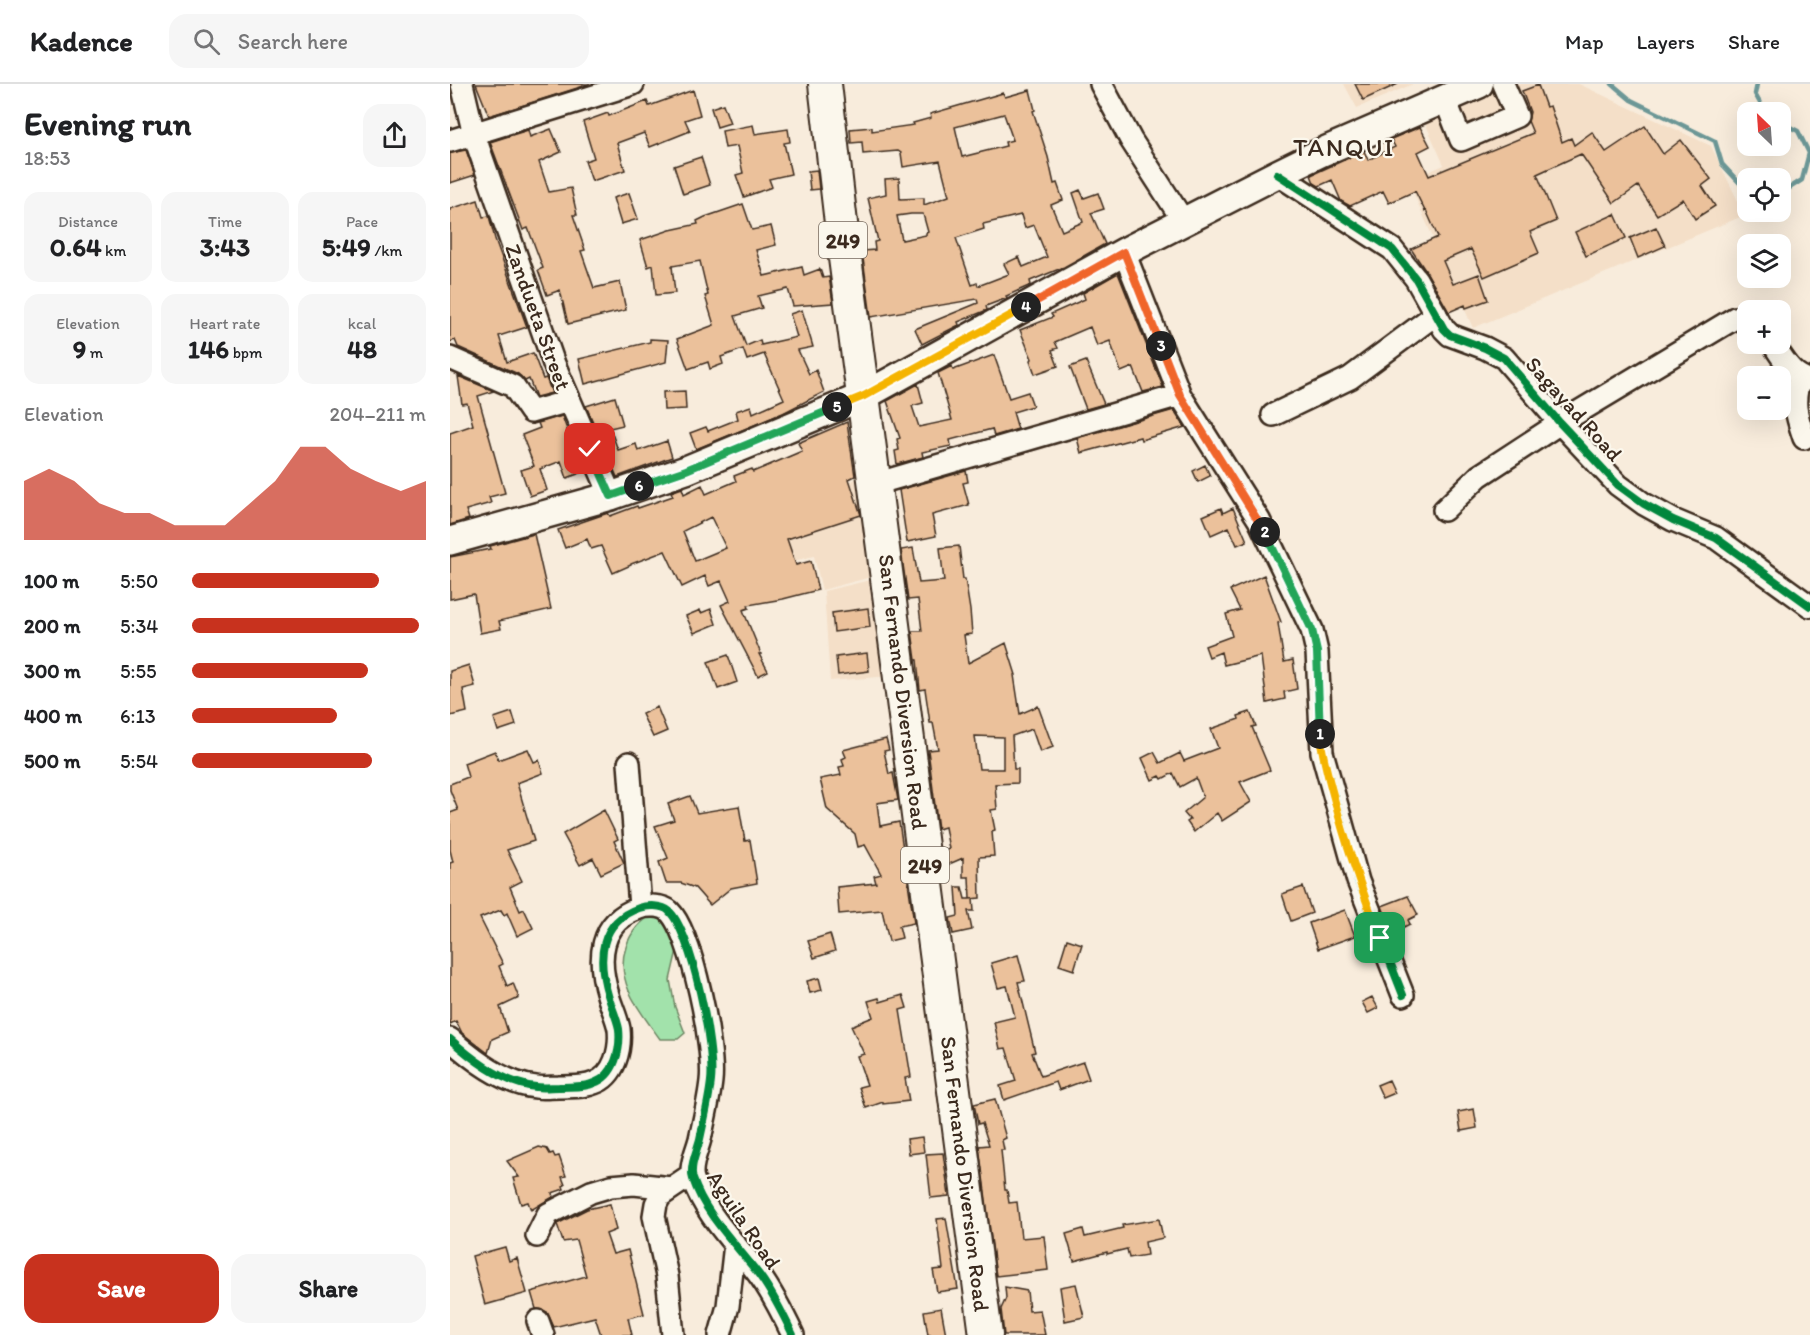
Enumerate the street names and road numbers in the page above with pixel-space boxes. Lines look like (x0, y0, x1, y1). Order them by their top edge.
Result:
road number: 249 (819, 222, 867, 258)
street label: Zandueta Street (499, 240, 577, 394)
street label: Sagayad Road (1520, 351, 1628, 467)
street label: San Fernando Diversion Road (873, 553, 933, 831)
road number: 249 (901, 847, 949, 883)
street label: San Fernando Diversion Road (935, 1035, 995, 1313)
street label: Aguila Road (701, 1166, 787, 1274)

